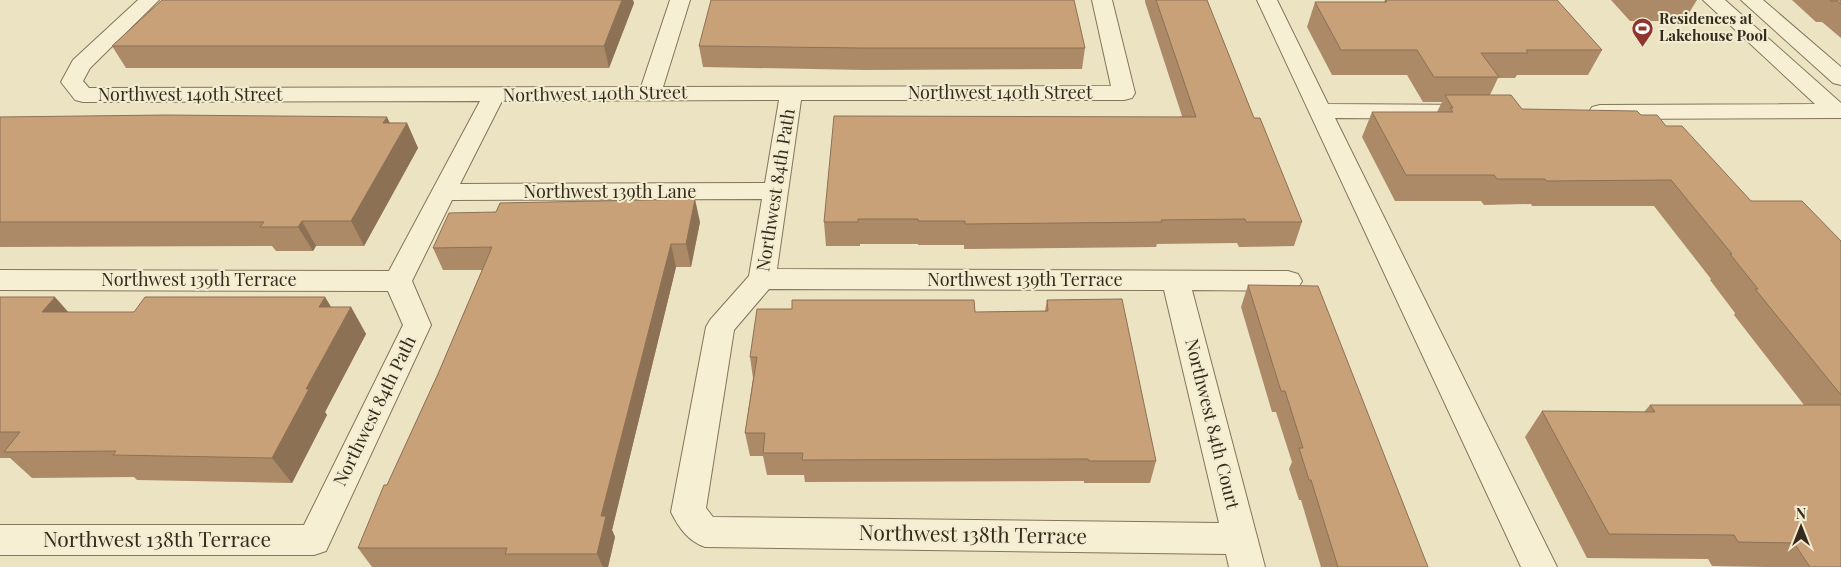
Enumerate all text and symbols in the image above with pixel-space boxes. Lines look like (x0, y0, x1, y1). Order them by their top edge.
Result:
place label: Residences at Lakehouse Pool (1659, 8, 1768, 45)
sports icon: Residences at Lakehouse Pool (1631, 16, 1655, 47)
street label: Northwest 140th Street (502, 79, 688, 107)
street label: Northwest 140th Street (908, 80, 1093, 104)
street label: Northwest 140th Street (98, 82, 283, 106)
street label: Northwest 84th Path (750, 106, 800, 273)
street label: Northwest 139th Lane (524, 179, 696, 203)
street label: Northwest 139th Terrace (101, 267, 297, 291)
street label: Northwest 139th Terrace (927, 267, 1123, 291)
street label: Northwest 84th Path (327, 331, 421, 490)
street label: Northwest 84th Court (1180, 336, 1246, 512)
north arrow (1776, 502, 1826, 552)
text: N (1796, 504, 1806, 523)
street label: Northwest 138th Terrace (859, 517, 1087, 549)
street label: Northwest 138th Terrace (43, 524, 271, 552)

